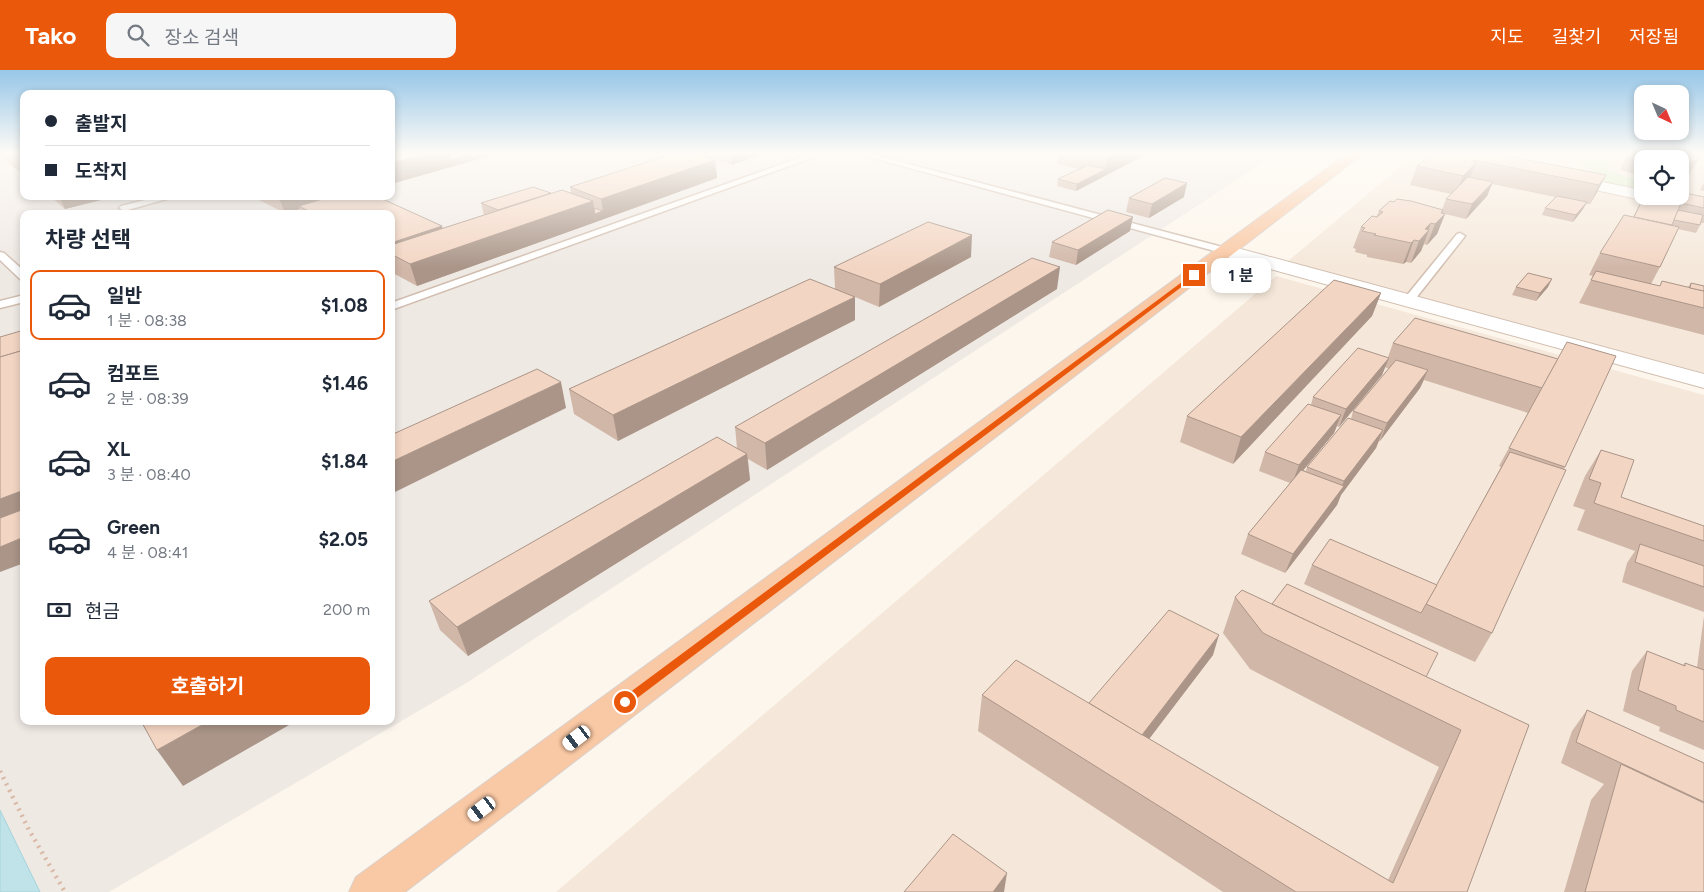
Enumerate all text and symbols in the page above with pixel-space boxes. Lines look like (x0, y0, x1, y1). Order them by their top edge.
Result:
search box (106, 13, 456, 58)
text: Tako (25, 21, 76, 50)
icon: search (124, 21, 152, 49)
text: 장소 검색 (164, 26, 239, 49)
text: 지도 (1491, 26, 1524, 48)
text: 길찾기 (1552, 26, 1601, 48)
text: 저장됨 (1629, 26, 1679, 48)
north arrow (1634, 85, 1689, 140)
map controls (1634, 85, 1689, 205)
text: 출발지 (75, 112, 127, 135)
button: locate (1634, 150, 1689, 205)
text: 도착지 (75, 160, 127, 183)
text: 차량 선택 (45, 226, 131, 253)
callout: 1 분 (1212, 258, 1272, 292)
route end (1183, 264, 1205, 286)
text: 1 분 (1228, 266, 1254, 285)
icon: car (47, 283, 92, 328)
text: 일반 (107, 284, 142, 307)
text: $1.08 (321, 294, 368, 317)
text: 1 분 · 08:38 (107, 311, 187, 330)
icon: car (47, 361, 92, 406)
text: 컴포트 (107, 362, 159, 385)
text: $1.46 (322, 372, 368, 395)
text: 2 분 · 08:39 (107, 389, 188, 408)
text: XL (107, 438, 130, 461)
icon: car (47, 439, 92, 484)
text: $1.84 (321, 450, 368, 473)
text: 3 분 · 08:40 (107, 465, 191, 484)
text: Green (107, 516, 160, 539)
icon: car (47, 517, 92, 562)
text: $2.05 (318, 528, 368, 551)
text: 4 분 · 08:41 (107, 543, 188, 562)
icon: cash (45, 596, 73, 624)
text: 현금 (85, 600, 120, 623)
text: 200 m (323, 600, 370, 619)
button: 호출하기 (45, 657, 370, 715)
route start (614, 691, 636, 713)
car (560, 723, 593, 753)
car (465, 794, 498, 824)

